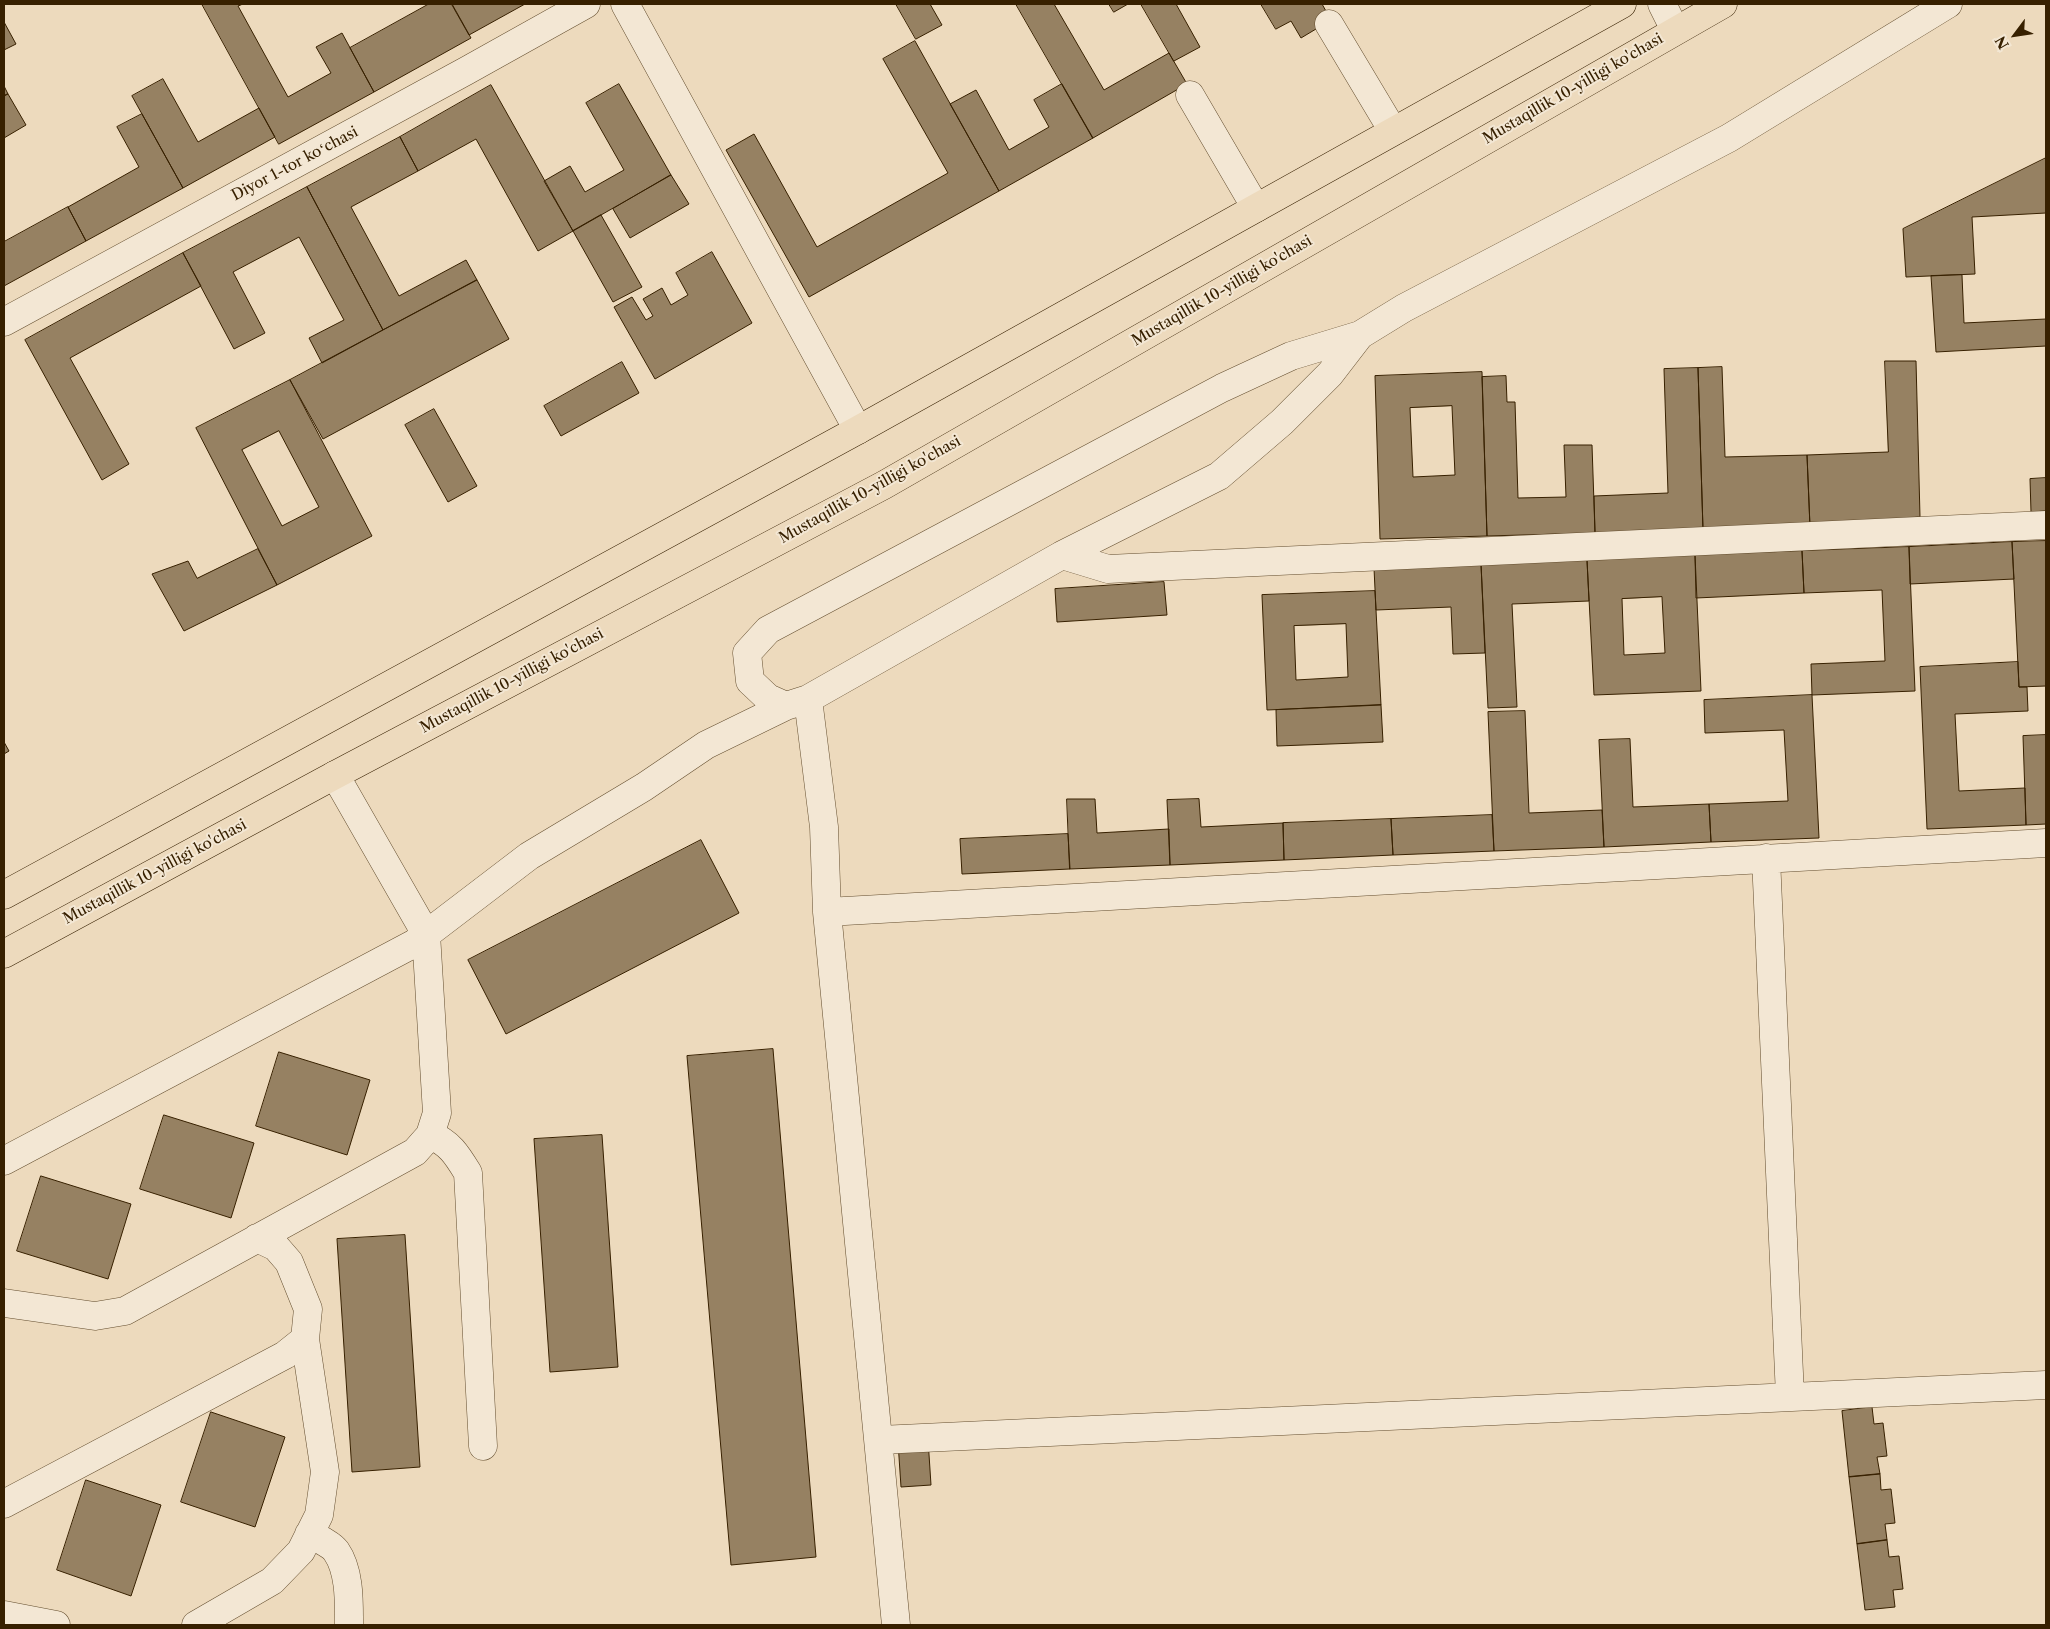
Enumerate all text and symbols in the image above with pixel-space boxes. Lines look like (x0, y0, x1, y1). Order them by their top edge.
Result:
north arrow (1990, 10, 2040, 60)
street label: Mustaqillik 10-yilligi ko'chasi (1480, 30, 1666, 148)
text: N (1991, 33, 2013, 53)
street label: Diyor 1-tor koʻchasi (229, 123, 361, 205)
street label: Mustaqillik 10-yilligi ko'chasi (1129, 232, 1315, 350)
street label: Mustaqillik 10-yilligi ko'chasi (776, 432, 964, 548)
street label: Mustaqillik 10-yilligi ko'chasi (417, 625, 607, 737)
street label: Mustaqillik 10-yilligi ko'chasi (60, 816, 250, 928)

